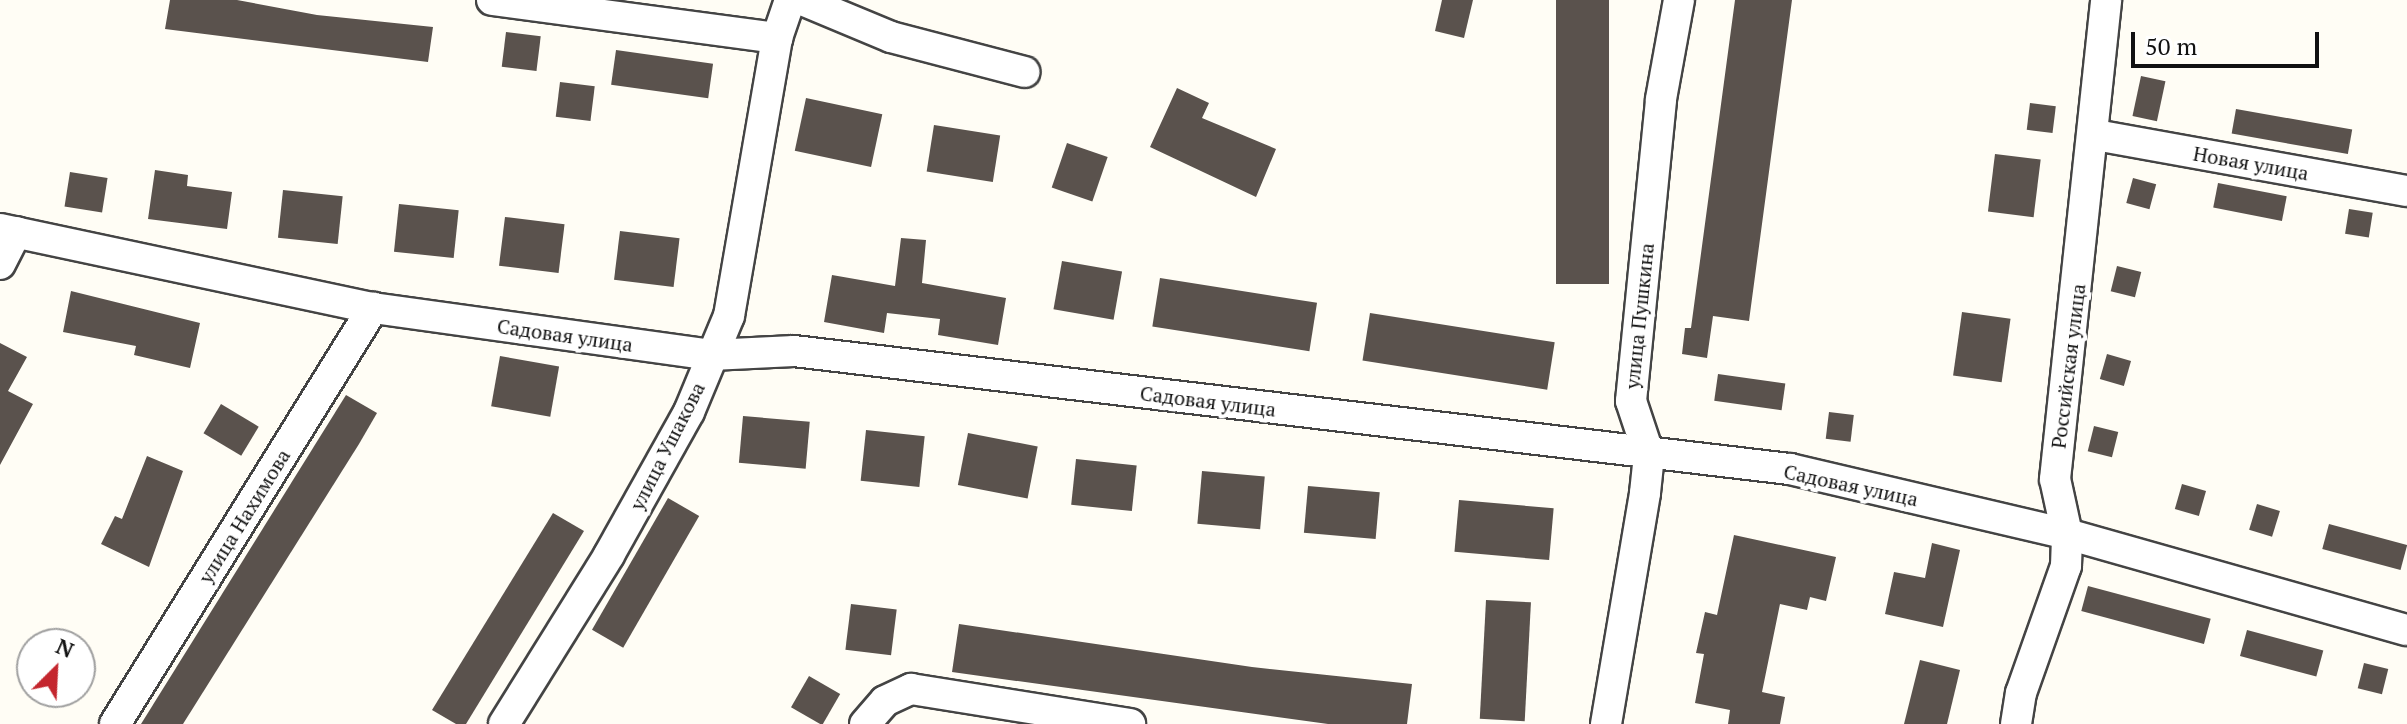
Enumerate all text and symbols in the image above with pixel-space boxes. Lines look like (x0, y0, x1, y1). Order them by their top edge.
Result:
scale bar (2135, 16, 2323, 66)
text: 50 m (2145, 30, 2197, 62)
street label: Новая улица (2191, 141, 2311, 185)
street label: улица Пушкина (1619, 242, 1659, 390)
street label: Российская улица (2046, 282, 2090, 450)
street label: Садовая улица (496, 314, 634, 356)
street label: улица Ушакова (624, 378, 710, 514)
street label: Садовая улица (1139, 381, 1277, 421)
street label: улица Нахимова (193, 444, 295, 588)
street label: Садовая улица (1782, 459, 1920, 511)
north arrow (16, 628, 96, 708)
text: N (52, 631, 79, 664)

